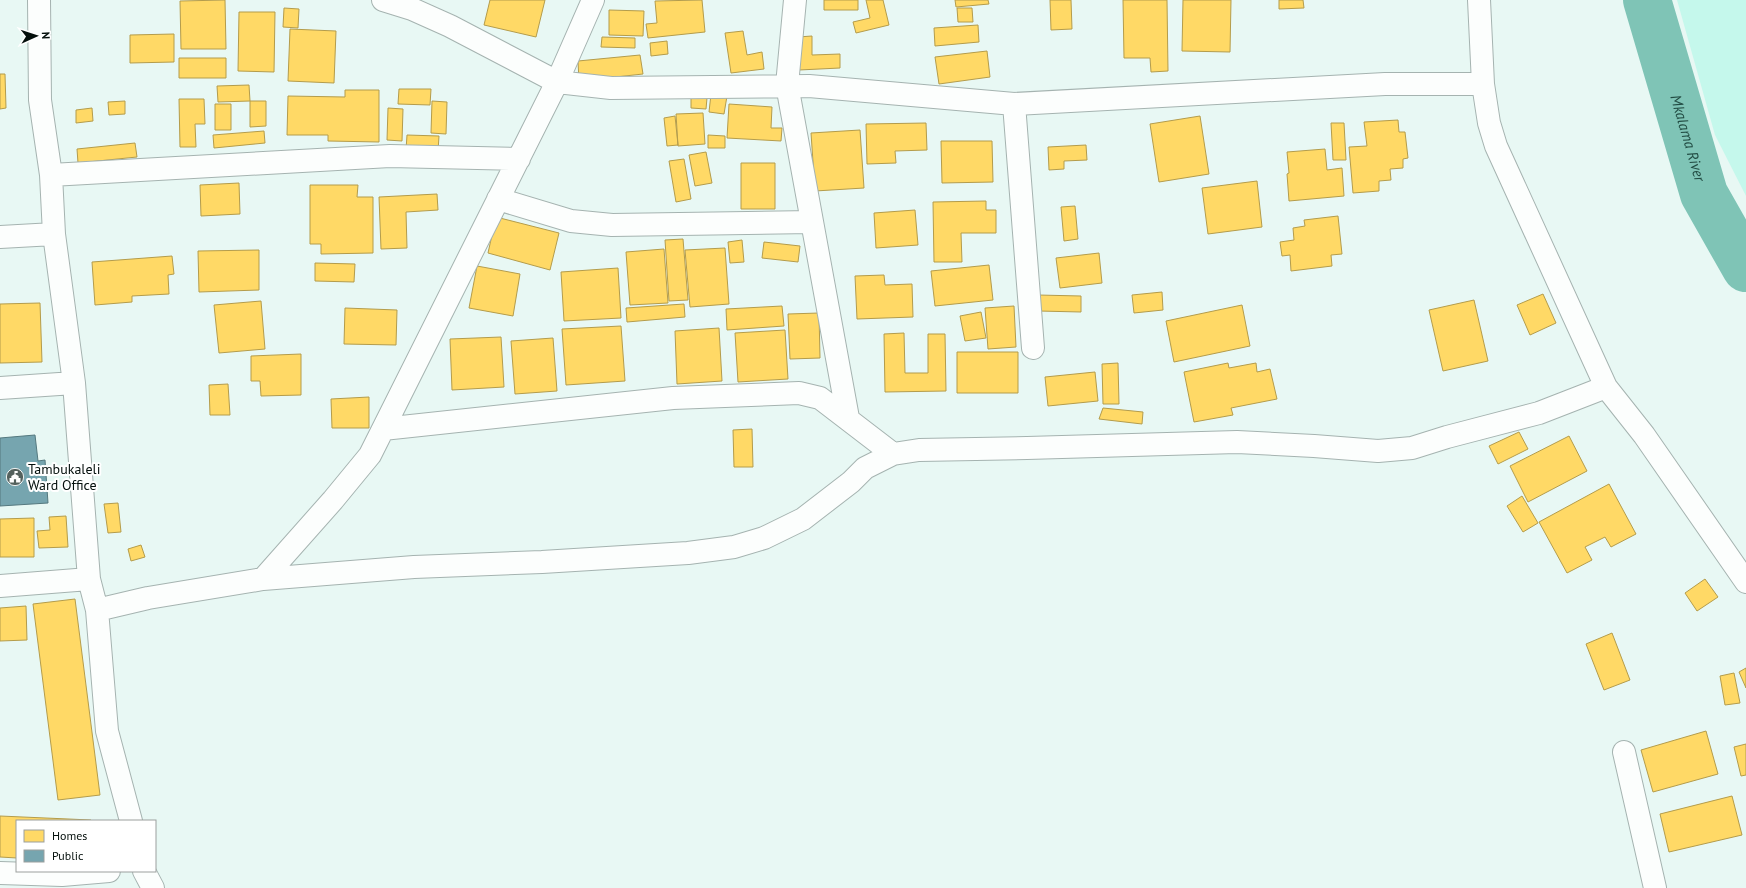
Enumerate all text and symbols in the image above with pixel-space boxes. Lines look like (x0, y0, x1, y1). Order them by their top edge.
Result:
north arrow (16, 16, 56, 56)
text: N (39, 31, 53, 39)
water label: Mkalama River (1666, 92, 1710, 185)
place label: Tambukaleli Ward Office (28, 460, 100, 494)
public building icon: Tambukaleli Ward Office (5, 467, 25, 487)
legend (16, 820, 156, 872)
text: Homes (52, 828, 87, 843)
text: Public (52, 848, 84, 863)

